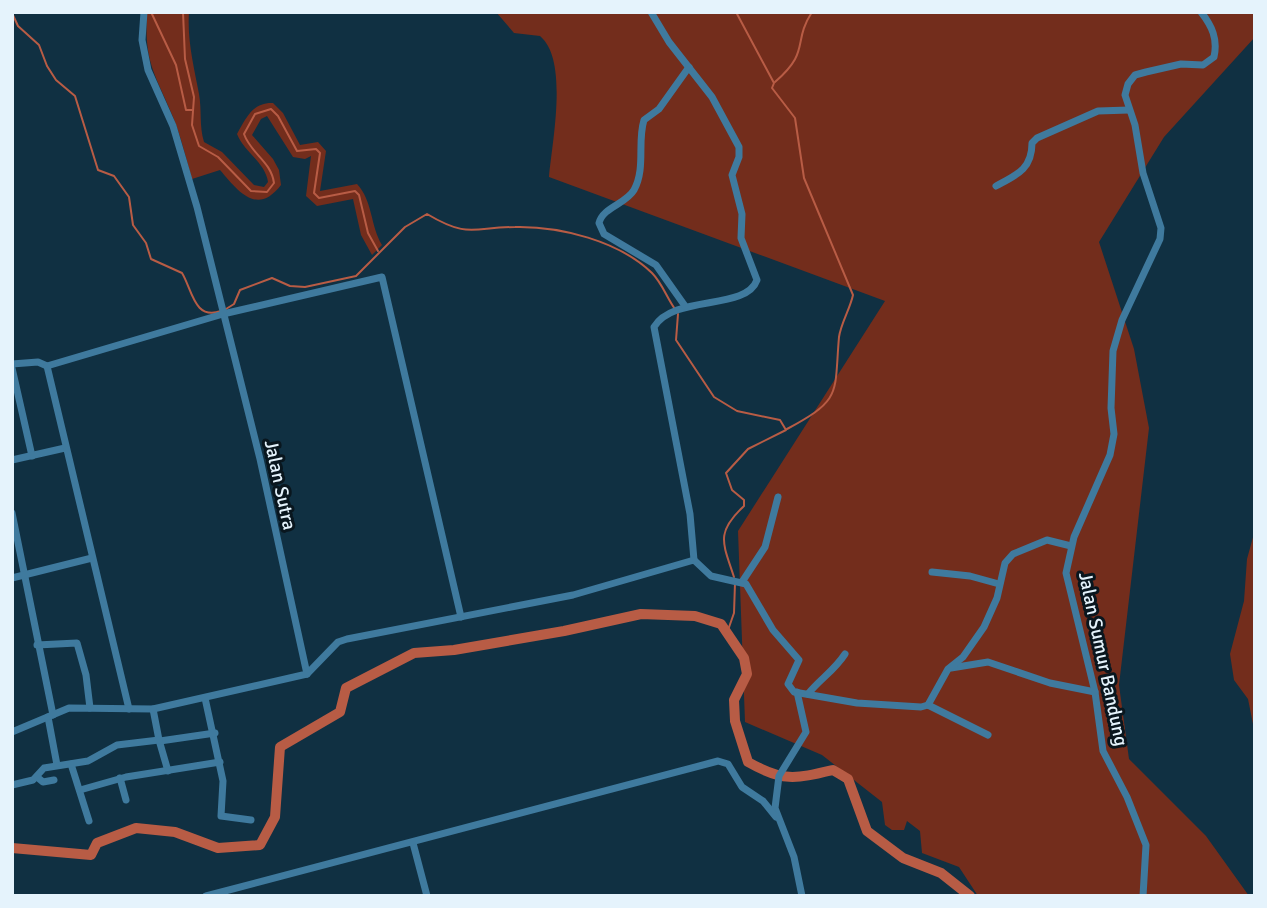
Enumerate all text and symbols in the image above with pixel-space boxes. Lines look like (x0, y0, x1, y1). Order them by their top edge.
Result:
street label: Jalan Sutra (259, 438, 301, 532)
street label: Jalan Sumur Bandung (1073, 570, 1133, 748)

